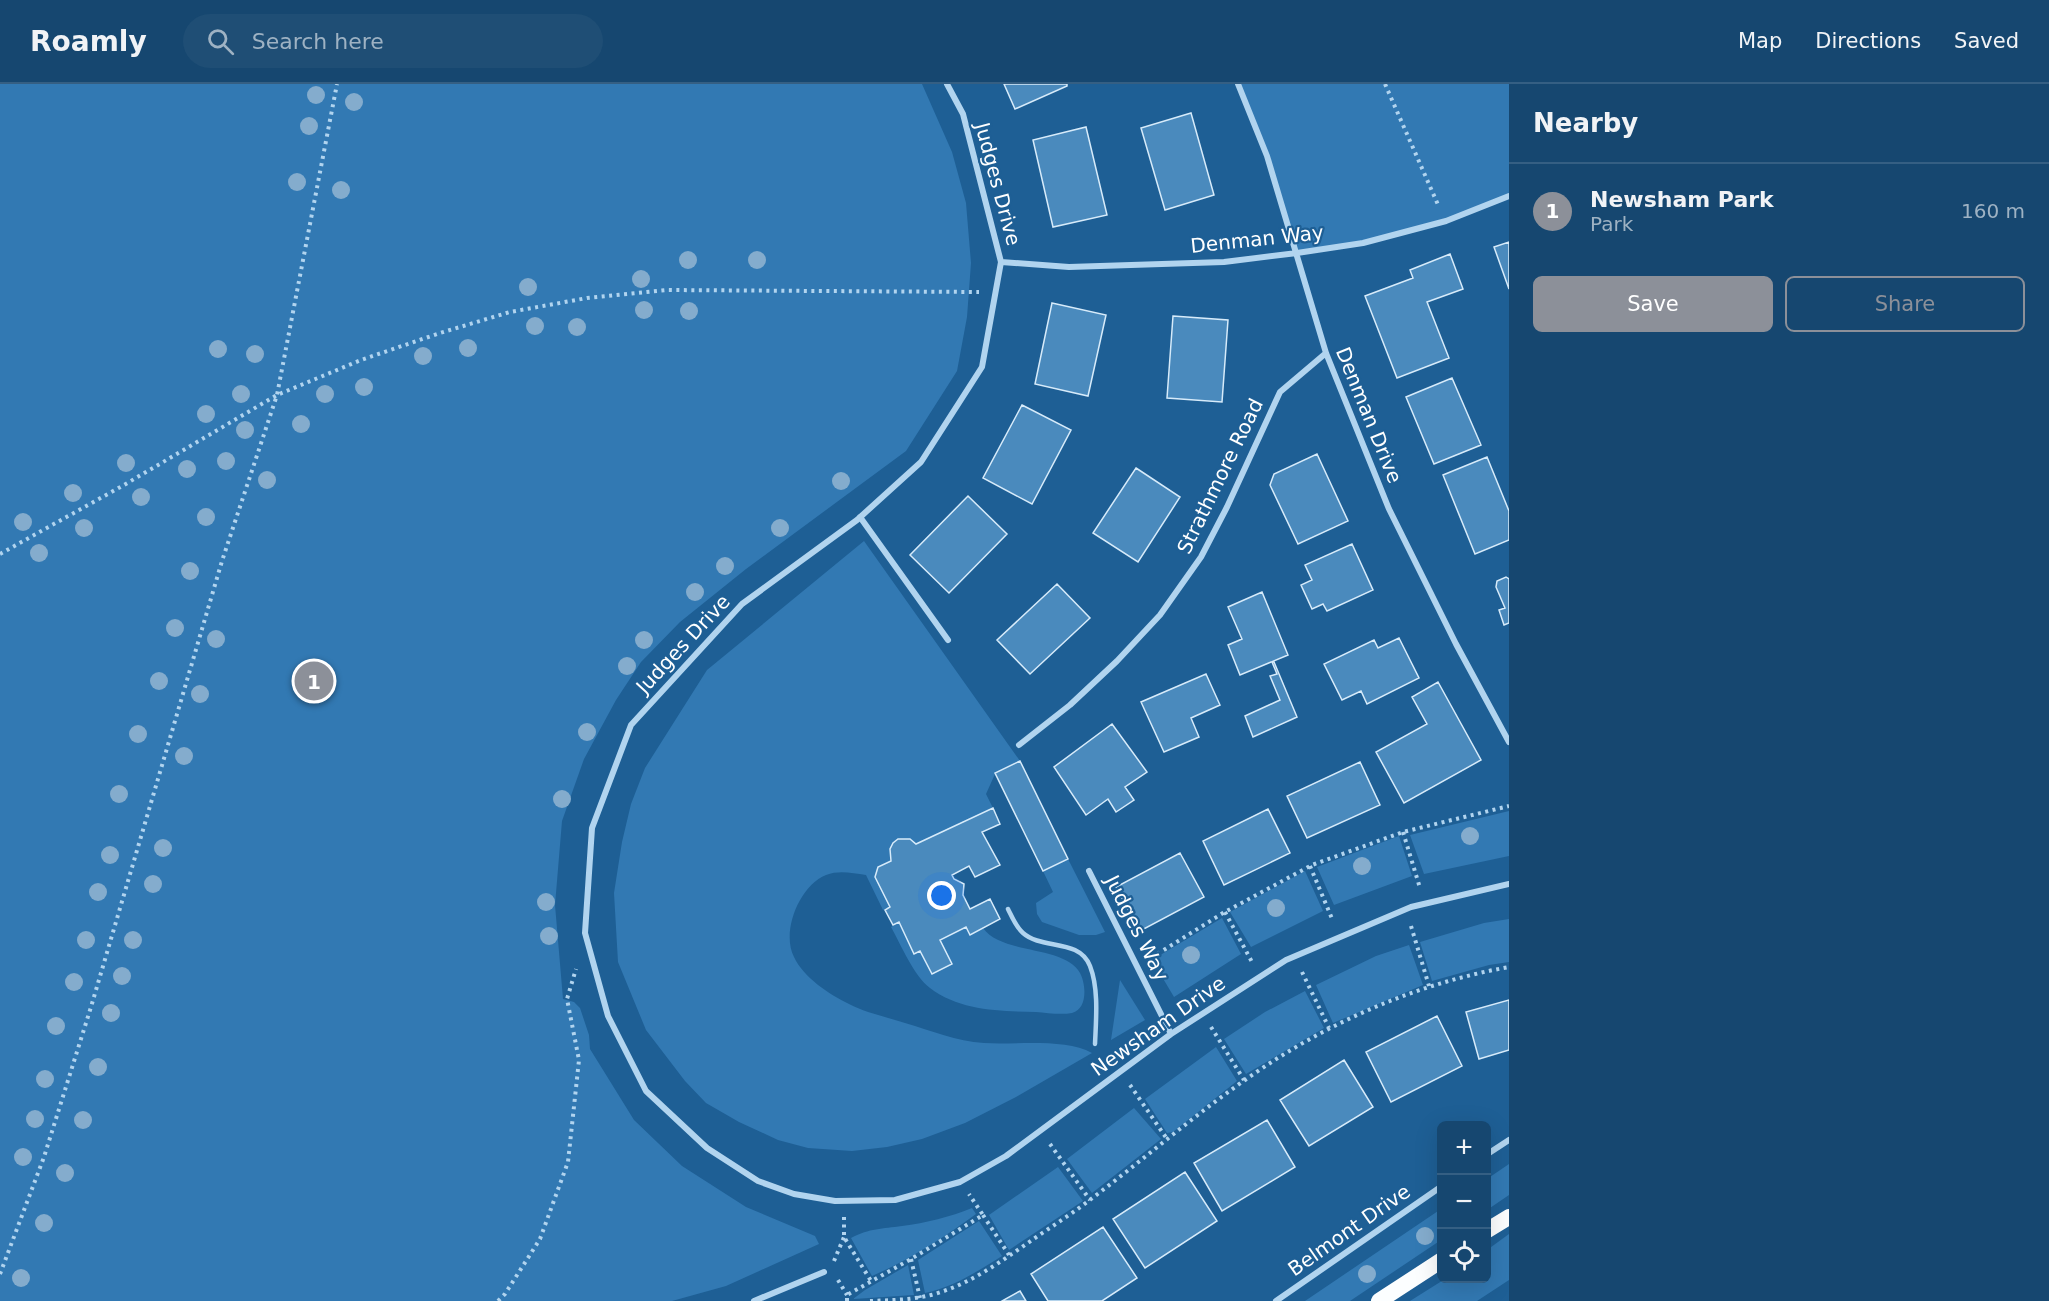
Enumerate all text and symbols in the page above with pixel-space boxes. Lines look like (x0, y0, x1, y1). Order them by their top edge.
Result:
search box (183, 14, 603, 68)
text: Roamly (30, 25, 147, 58)
icon: search (204, 25, 237, 58)
text: Search here (252, 29, 384, 54)
text: Map (1738, 29, 1782, 53)
text: Directions (1815, 29, 1921, 53)
text: Saved (1954, 29, 2019, 53)
text: Nearby (1533, 108, 1638, 138)
street label: Judges Drive (970, 118, 1026, 248)
text: Newsham Park (1590, 187, 1774, 212)
text: 1 (1546, 199, 1559, 223)
text: 160 m (1961, 199, 2025, 223)
text: Park (1590, 212, 1633, 236)
street label: Denman Way (1189, 220, 1325, 258)
button: Save (1533, 276, 1773, 332)
button: Share (1785, 276, 2025, 332)
street label: Denman Drive (1331, 344, 1407, 486)
street label: Strathmore Road (1172, 394, 1268, 558)
street label: Judges Drive (630, 590, 735, 700)
pin: 1 (294, 658, 334, 704)
street label: Judges Way (1099, 869, 1174, 985)
your location (927, 881, 956, 910)
street label: Newsham Drive (1086, 971, 1230, 1081)
map controls (1437, 1121, 1491, 1283)
button: + (1437, 1121, 1491, 1175)
button: − (1437, 1175, 1491, 1229)
street label: Belmont Drive (1283, 1179, 1415, 1281)
button: locate (1437, 1229, 1491, 1283)

